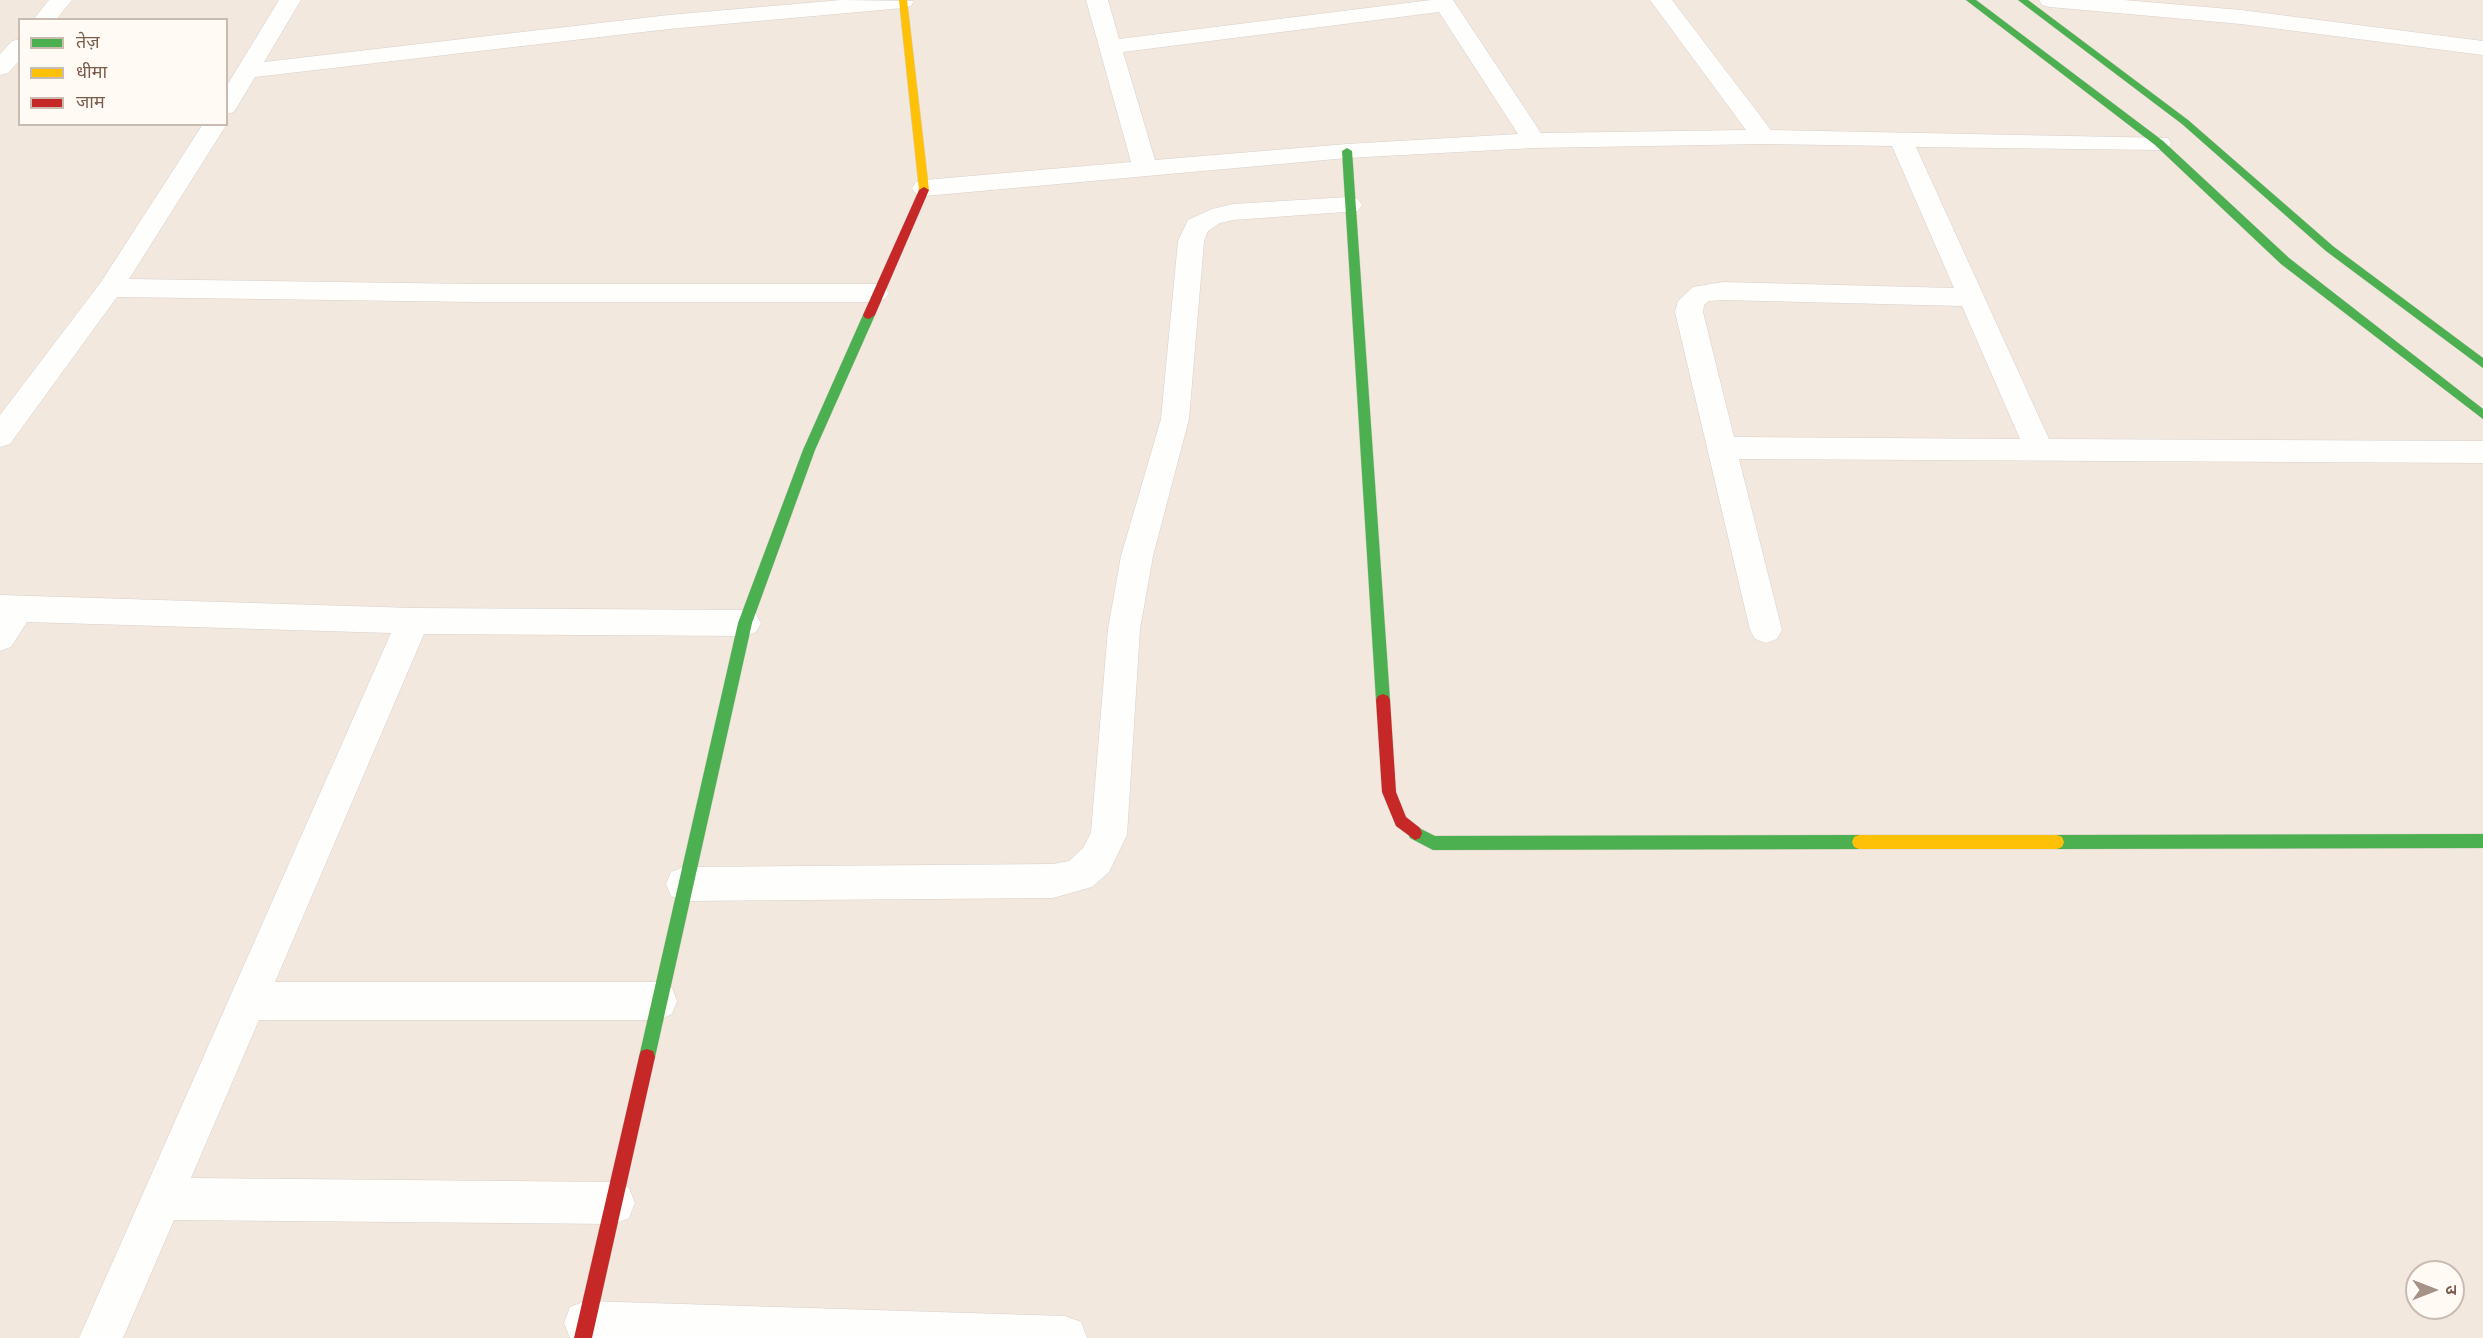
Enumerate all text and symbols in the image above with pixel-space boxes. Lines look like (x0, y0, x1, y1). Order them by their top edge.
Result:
legend (18, 18, 228, 126)
text: तेज़ (76, 31, 100, 53)
text: धीमा (76, 61, 107, 83)
text: जाम (76, 91, 105, 113)
north arrow (2405, 1260, 2465, 1320)
text: उ (2442, 1285, 2461, 1295)

